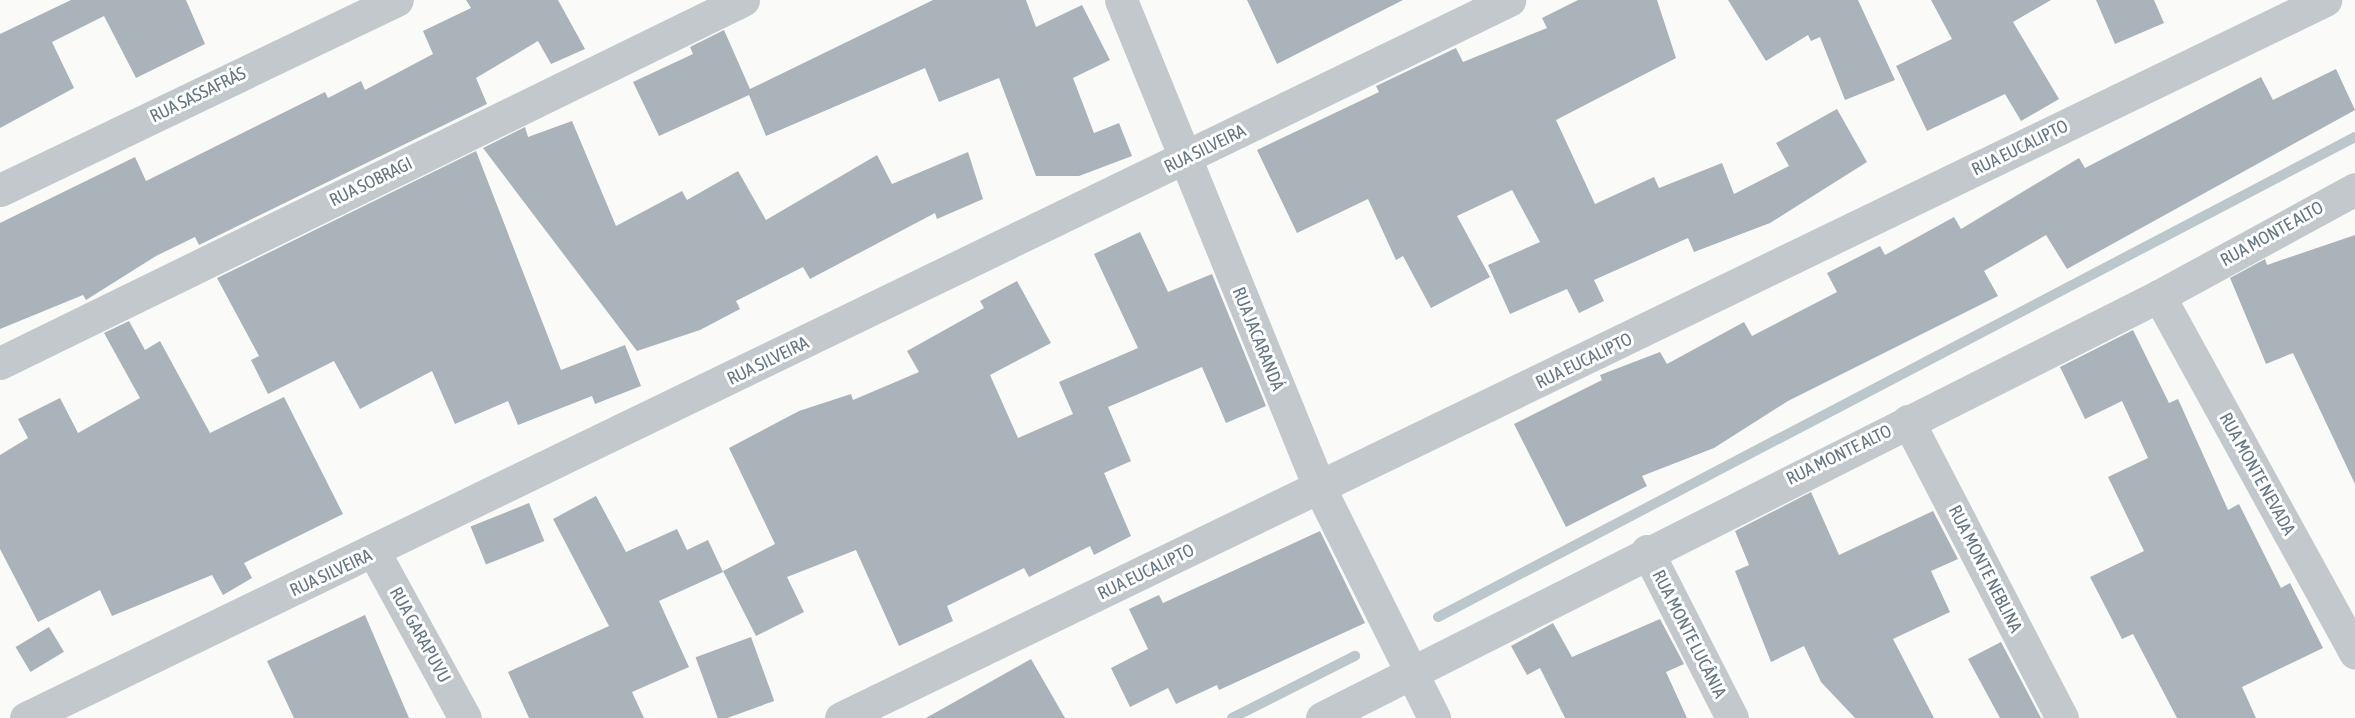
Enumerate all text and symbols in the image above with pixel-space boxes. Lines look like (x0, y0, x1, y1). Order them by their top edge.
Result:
street label: RUA SASSAFRÁS (147, 63, 249, 127)
street label: RUA EUCALIPTO (1968, 115, 2072, 181)
street label: RUA SILVEIRA (1161, 120, 1249, 178)
street label: RUA SOBRAGI (326, 153, 416, 211)
street label: RUA MONTE ALTO (2217, 197, 2327, 271)
street label: RUA JACARANDÁ (1227, 284, 1289, 394)
street label: RUA EUCALIPTO (1532, 328, 1636, 394)
street label: RUA SILVEIRA (724, 332, 812, 390)
street label: RUA MONTE NEVADA (2214, 409, 2300, 539)
street label: RUA MONTE ALTO (1783, 420, 1895, 490)
street label: RUA MONTE NEBLINA (1944, 502, 2026, 636)
street label: RUA EUCALIPTO (1094, 539, 1198, 605)
street label: RUA SILVEIRA (287, 545, 375, 601)
street label: RUA MONTE LUCÂNIA (1647, 566, 1731, 702)
street label: RUA GARAPUVU (385, 583, 455, 687)

